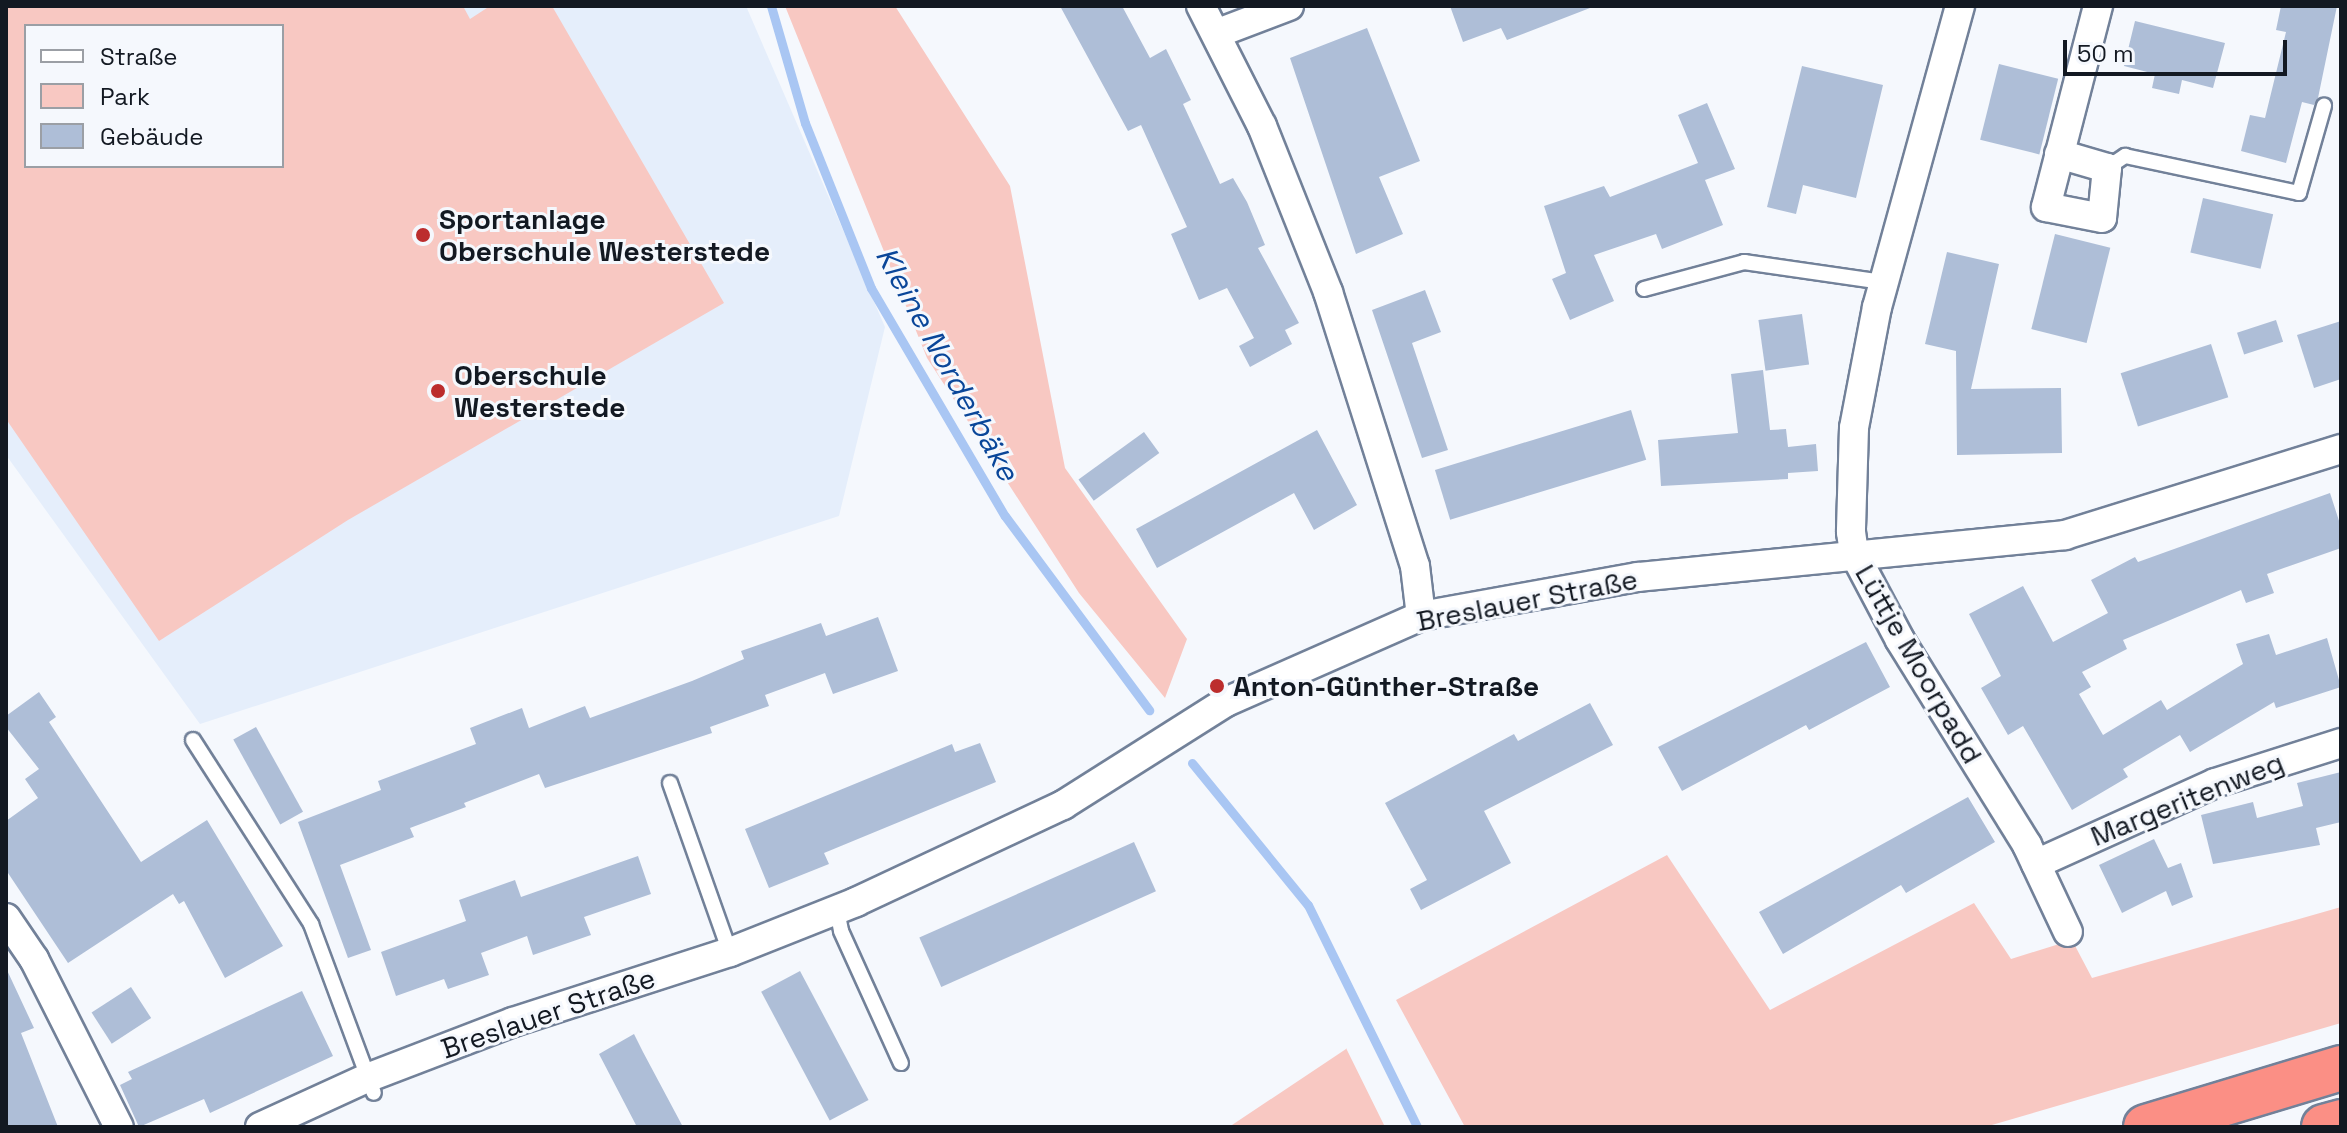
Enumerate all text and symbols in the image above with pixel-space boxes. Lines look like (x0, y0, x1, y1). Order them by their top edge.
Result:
legend (24, 24, 284, 168)
scale bar (2067, 24, 2291, 74)
text: 50 m (2077, 38, 2134, 69)
text: Straße (100, 41, 177, 72)
text: Park (100, 81, 150, 112)
text: Gebäude (100, 121, 203, 152)
place label: Sportanlage Oberschule Westerstede (439, 202, 770, 268)
marker: Sportanlage Oberschule Westerstede (414, 226, 432, 244)
water label: Kleine Norderbäke (868, 241, 1026, 487)
place label: Oberschule Westerstede (454, 358, 626, 424)
marker: Oberschule Westerstede (429, 382, 447, 400)
street label: Lüttje Moorpadd (1848, 559, 1990, 769)
street label: Breslauer Straße (1414, 562, 1640, 638)
place label: Anton-Günther-Straße (1233, 669, 1539, 703)
marker: Anton-Günther-Straße (1208, 677, 1226, 695)
street label: Margeritenweg (2086, 745, 2288, 853)
street label: Breslauer Straße (436, 961, 660, 1065)

